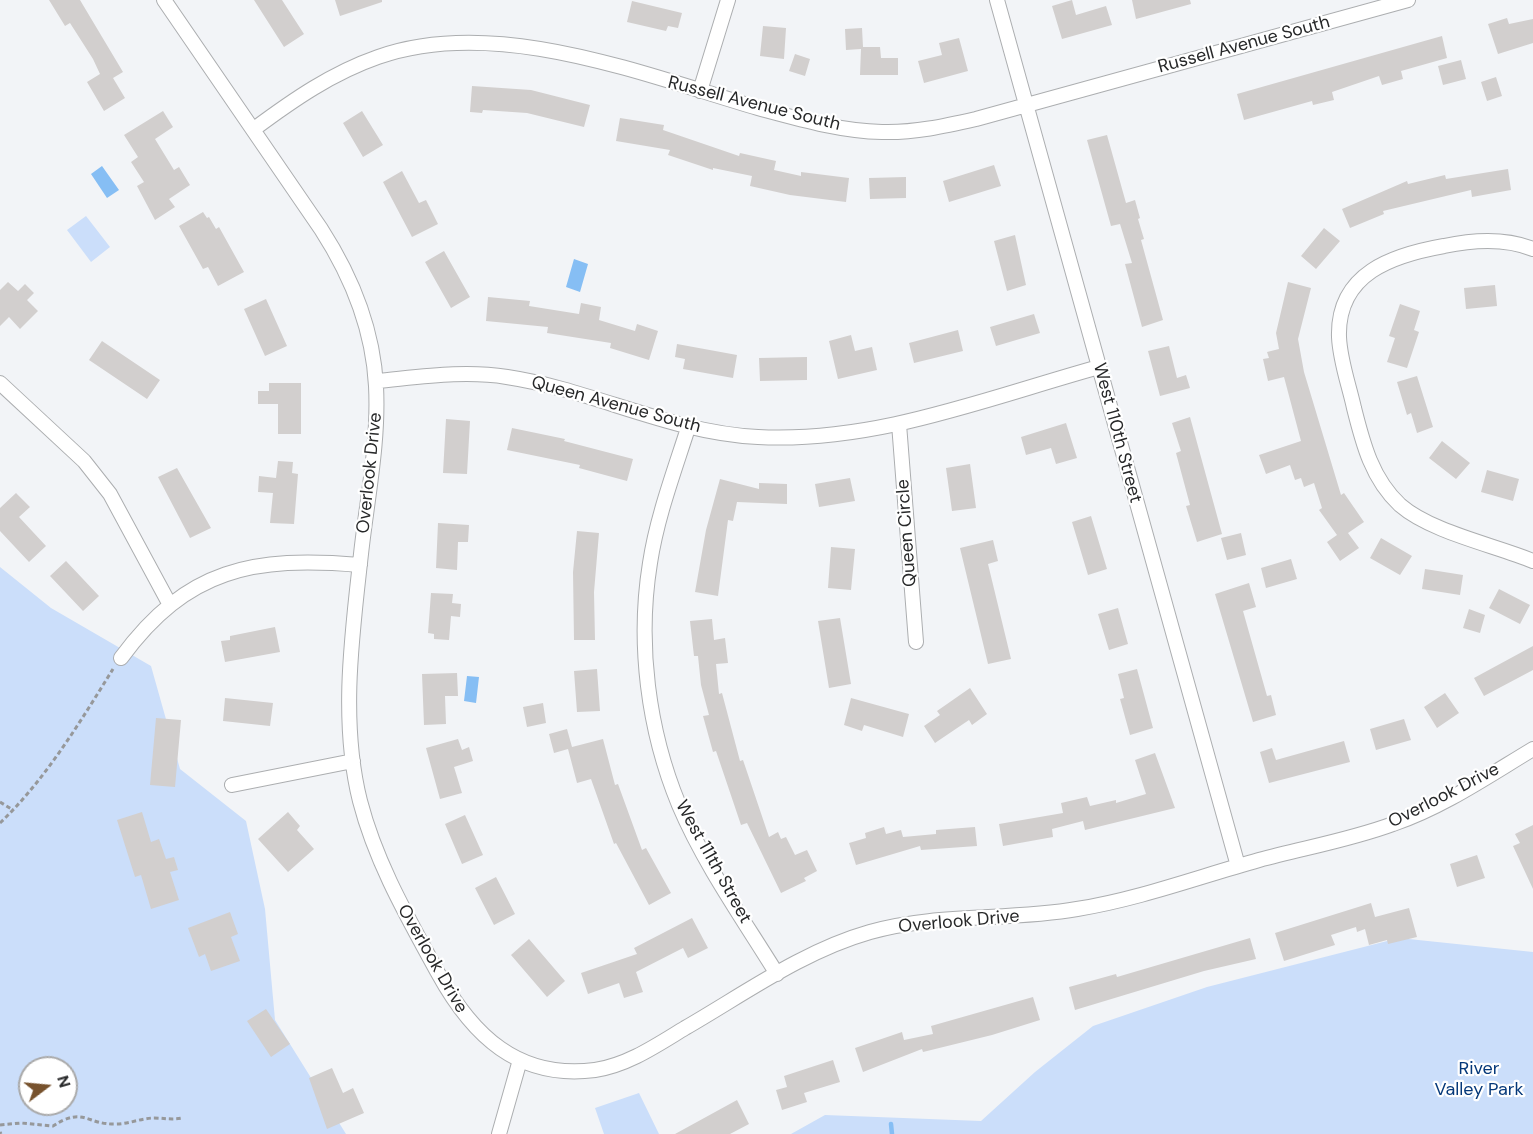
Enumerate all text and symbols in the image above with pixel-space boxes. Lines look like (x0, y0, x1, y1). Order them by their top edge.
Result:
street label: Russell Avenue South (1156, 12, 1332, 78)
street label: Russell Avenue South (666, 72, 842, 136)
street label: West 110th Street (1088, 361, 1146, 505)
street label: Queen Avenue South (529, 372, 703, 438)
street label: Overlook Drive (353, 411, 387, 535)
street label: Queen Circle (892, 478, 922, 588)
street label: Overlook Drive (1385, 759, 1503, 833)
street label: West 111th Street (670, 797, 756, 927)
street label: Overlook Drive (392, 901, 472, 1017)
street label: Overlook Drive (897, 906, 1021, 938)
north arrow (18, 1056, 78, 1116)
park label: River Valley Park (1434, 1058, 1524, 1100)
text: N (52, 1073, 76, 1090)

